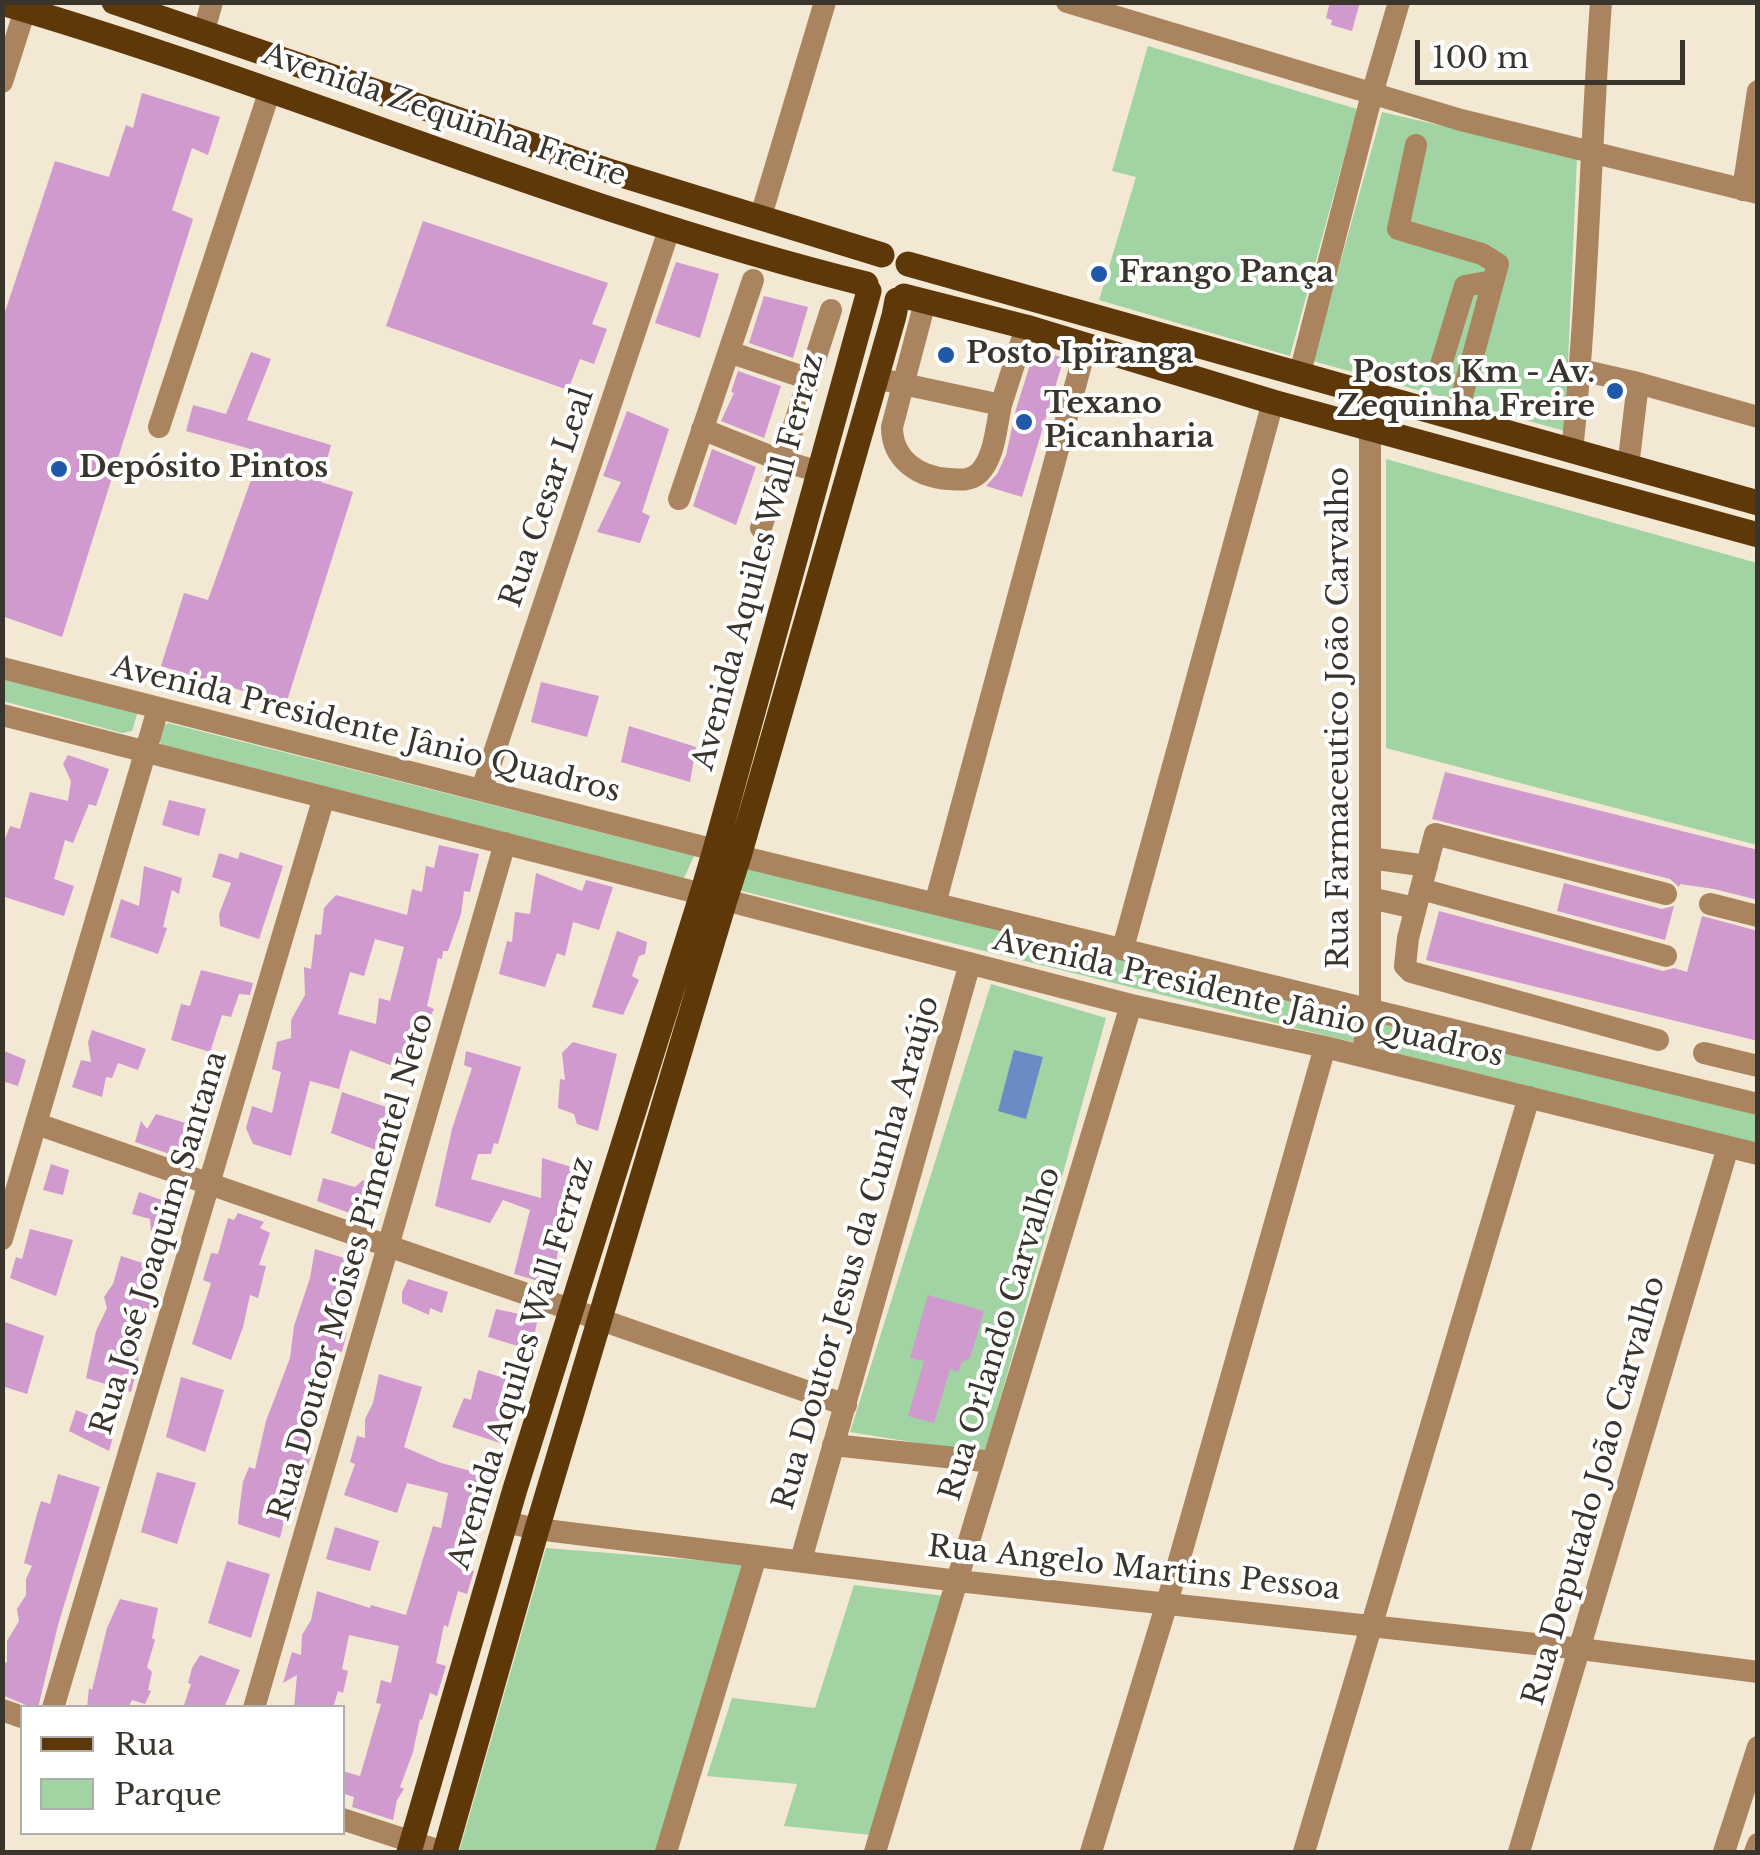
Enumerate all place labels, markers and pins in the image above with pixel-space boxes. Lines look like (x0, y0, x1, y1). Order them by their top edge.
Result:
place label: Frango Pança (1119, 256, 1334, 292)
marker: Frango Pança (1088, 263, 1110, 285)
place label: Posto Ipiranga (966, 337, 1193, 373)
marker: Posto Ipiranga (935, 344, 957, 366)
place label: Postos Km - Av. Zequinha Freire (1337, 356, 1595, 426)
marker: Postos Km - Av. Zequinha Freire (1604, 380, 1626, 402)
place label: Texano Picanharia (1044, 387, 1214, 458)
marker: Texano Picanharia (1013, 411, 1035, 433)
place label: Depósito Pintos (79, 451, 328, 487)
marker: Depósito Pintos (48, 458, 70, 480)

